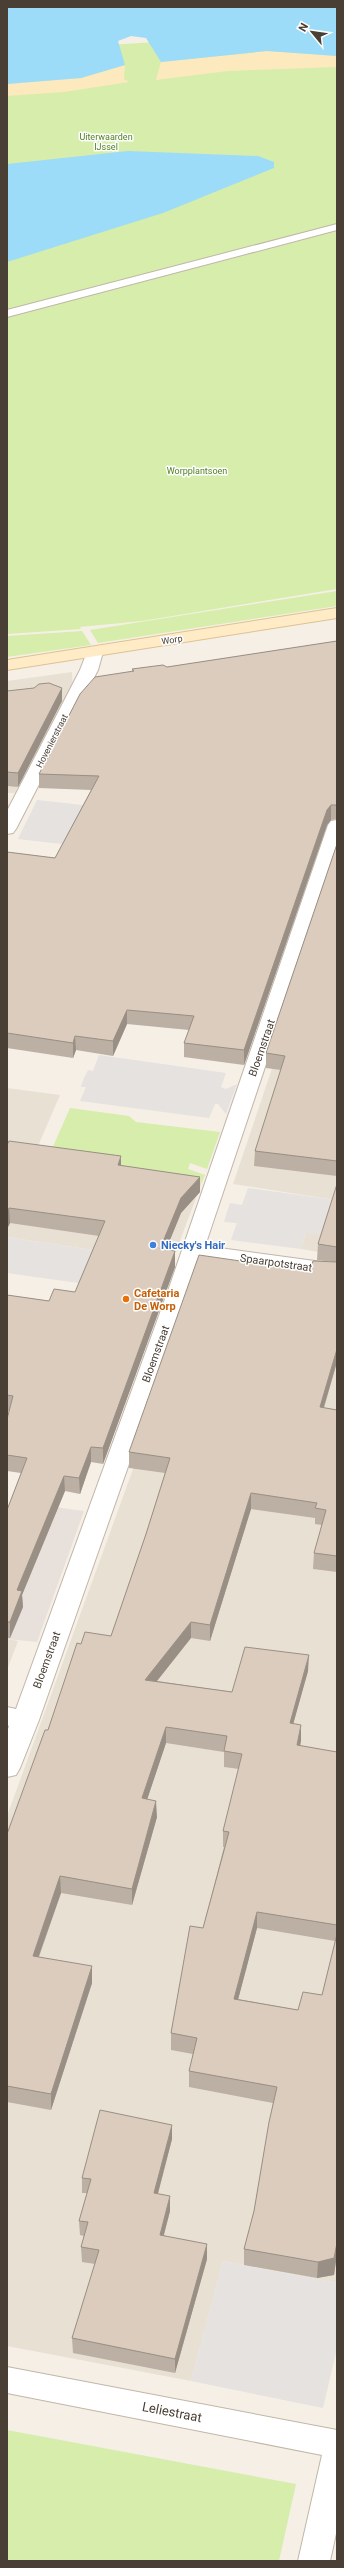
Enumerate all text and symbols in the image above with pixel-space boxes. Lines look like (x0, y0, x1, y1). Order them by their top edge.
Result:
north arrow (292, 12, 332, 52)
text: N (296, 21, 311, 34)
park label: Uiterwaarden IJssel (79, 132, 133, 152)
park label: Worpplantsoen (167, 466, 227, 476)
street label: Worp (161, 633, 183, 647)
street label: Hovenierstraat (34, 713, 70, 769)
street label: Bloemstraat (246, 1017, 278, 1078)
place label: Niecky's Hair (161, 1239, 225, 1252)
marker: Niecky's Hair (148, 1240, 158, 1250)
street label: Spaarpotstraat (239, 1251, 313, 1275)
place label: Cafetaria De Worp (134, 1287, 179, 1313)
marker: Cafetaria De Worp (121, 1294, 131, 1304)
street label: Bloemstraat (140, 1323, 172, 1384)
street label: Bloemstraat (31, 1629, 63, 1690)
street label: Leliestraat (141, 2399, 203, 2425)

